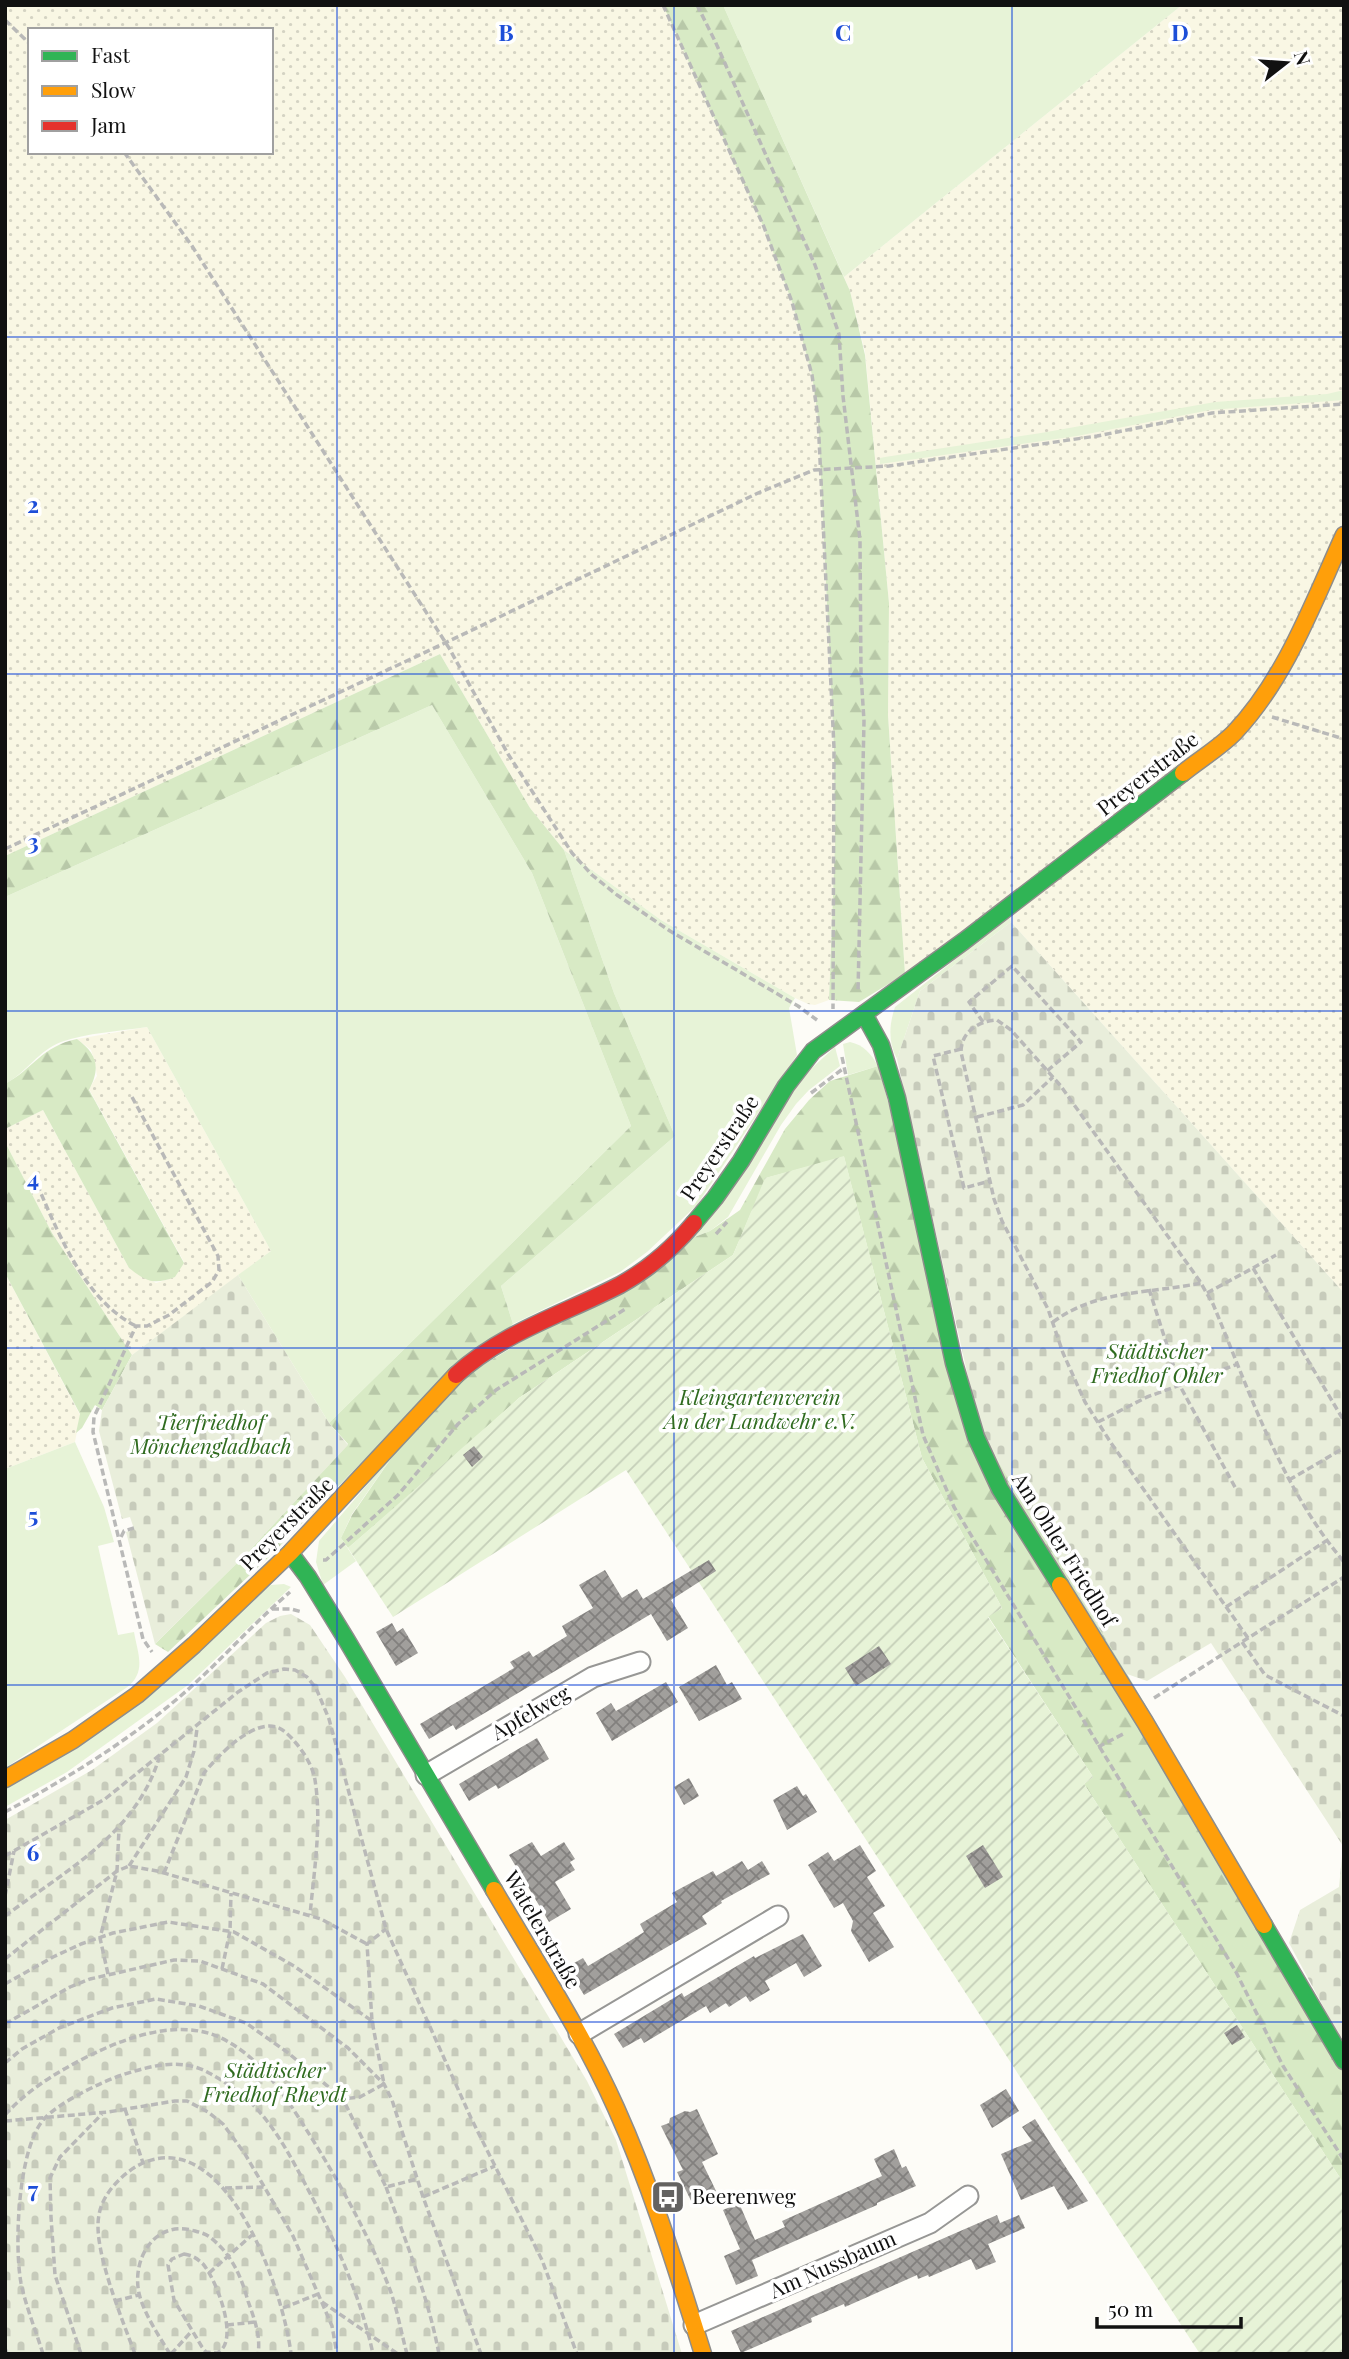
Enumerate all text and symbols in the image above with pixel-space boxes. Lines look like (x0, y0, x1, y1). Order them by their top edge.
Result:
text: B (498, 16, 514, 47)
text: C (835, 16, 851, 47)
text: D (1171, 16, 1189, 47)
legend (28, 28, 273, 154)
north arrow (1251, 28, 1321, 98)
text: Fast (91, 40, 130, 68)
text: N (1289, 47, 1318, 68)
text: Slow (91, 75, 136, 103)
text: Jam (90, 110, 127, 138)
text: 2 (27, 488, 39, 519)
street label: Preyerstraße (1090, 724, 1203, 821)
text: 3 (27, 825, 39, 856)
street label: Preyerstraße (673, 1089, 764, 1205)
text: 4 (27, 1162, 39, 1193)
park label: Städtischer Friedhof Ohler (1090, 1336, 1224, 1388)
park label: Kleingartenverein An der Landwehr e.V. (662, 1382, 856, 1434)
park label: Tierfriedhof Mönchengladbach (129, 1407, 292, 1459)
street label: Am Ohler Friedhof (1007, 1466, 1125, 1633)
street label: Preyerstraße (233, 1470, 338, 1575)
text: 5 (28, 1499, 38, 1530)
street label: Apfelweg (485, 1678, 574, 1745)
text: 6 (27, 1836, 40, 1867)
street label: Watelerstraße (498, 1864, 589, 1993)
park label: Städtischer Friedhof Rheydt (202, 2055, 348, 2107)
text: 7 (28, 2173, 39, 2204)
bus stop icon: Beerenweg (649, 2178, 687, 2216)
place label: Beerenweg (692, 2181, 796, 2209)
street label: Am Nussbaum (764, 2223, 900, 2304)
scale bar (1097, 2286, 1240, 2330)
text: 50 m (1108, 2294, 1154, 2322)

